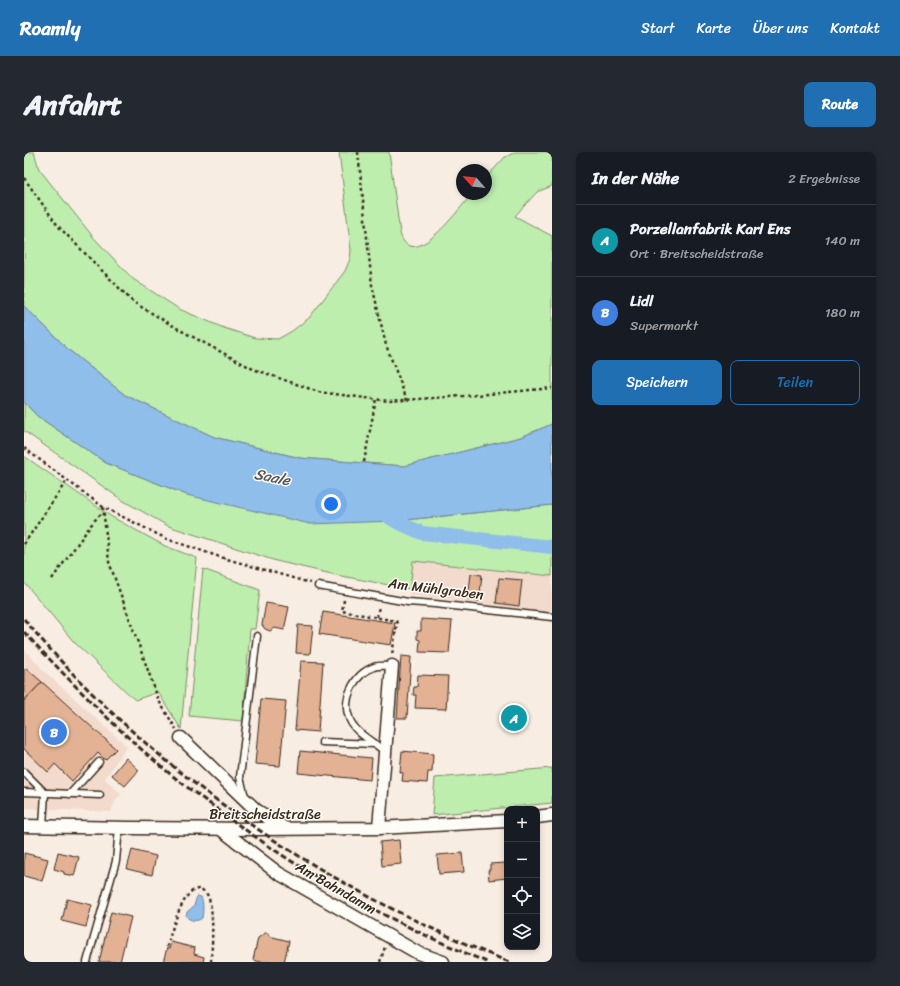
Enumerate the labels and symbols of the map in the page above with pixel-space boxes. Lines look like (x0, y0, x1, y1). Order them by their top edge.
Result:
north arrow (456, 164, 492, 200)
water label: Saale (252, 461, 294, 494)
your location (321, 494, 341, 514)
street label: Am Mühlgraben (386, 571, 486, 607)
pin: A (501, 703, 527, 733)
pin: B (41, 717, 67, 747)
street label: Breitscheidstraße (209, 802, 321, 827)
street label: Am Bahndamm (290, 854, 382, 922)

